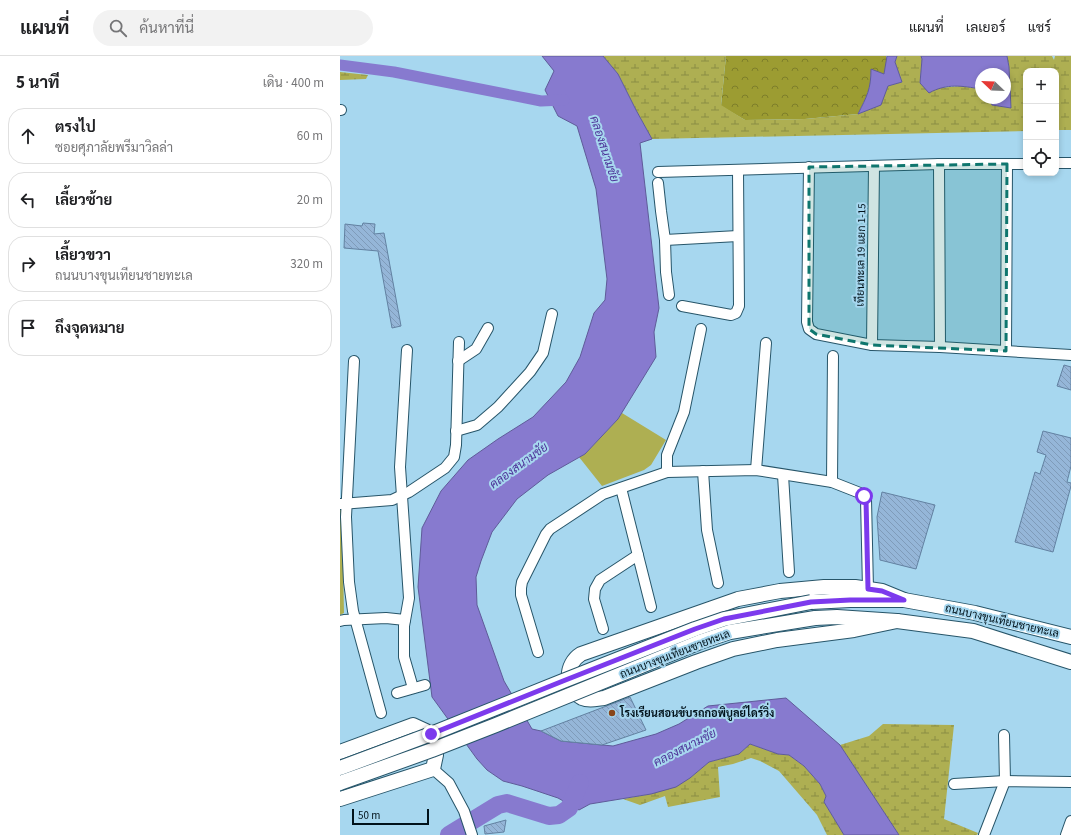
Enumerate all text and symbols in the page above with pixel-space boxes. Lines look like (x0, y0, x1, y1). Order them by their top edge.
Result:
search box (93, 10, 373, 46)
text: แผนที่ (20, 15, 69, 42)
icon: search (107, 17, 129, 39)
text: ค้นหาที่นี่ (139, 18, 194, 39)
text: แผนที่ (909, 18, 944, 38)
text: เลเยอร์ (966, 18, 1006, 38)
text: แชร์ (1028, 18, 1051, 38)
north arrow (975, 68, 1011, 104)
map controls (1023, 68, 1059, 176)
button: + (1023, 68, 1059, 104)
text: 5 นาที (16, 71, 60, 95)
text: เดิน · 400 m (263, 74, 324, 92)
button: − (1023, 104, 1059, 140)
water label: คลองสนามชัย (585, 114, 623, 184)
text: ตรงไป (55, 117, 96, 138)
icon: ahead (17, 125, 39, 147)
text: 60 m (297, 127, 323, 145)
text: ซอยศุภาลัยพรีมาวิลล่า (55, 139, 173, 157)
button: locate (1023, 140, 1059, 176)
icon: left (17, 189, 39, 211)
text: เลี้ยวซ้าย (55, 190, 112, 211)
text: 20 m (297, 191, 323, 209)
street label: เทียนทะเล 19 แยก 1-15 (852, 203, 869, 307)
text: เลี้ยวขวา (55, 245, 111, 266)
icon: right (17, 253, 39, 275)
text: 320 m (290, 255, 323, 273)
text: ถนนบางขุนเทียนชายทะเล (55, 267, 193, 285)
icon: arrive (17, 317, 39, 339)
text: ถึงจุดหมาย (55, 318, 125, 339)
water label: คลองสนามชัย (486, 439, 552, 493)
route start (855, 487, 873, 505)
street label: ถนนบางขุนเทียนชายทะเล (943, 600, 1061, 642)
street label: ถนนบางขุนเทียนชายทะเล (618, 625, 732, 683)
place label: โรงเรียนสอนขับรถกอพิบูลย์ไดร์วิ่ง (619, 702, 774, 721)
marker: โรงเรียนสอนขับรถกอพิบูลย์ไดร์วิ่ง (607, 708, 617, 718)
route end (422, 725, 440, 743)
water label: คลองสนามชัย (651, 725, 720, 771)
scale bar (352, 807, 429, 826)
text: 50 m (358, 808, 380, 823)

